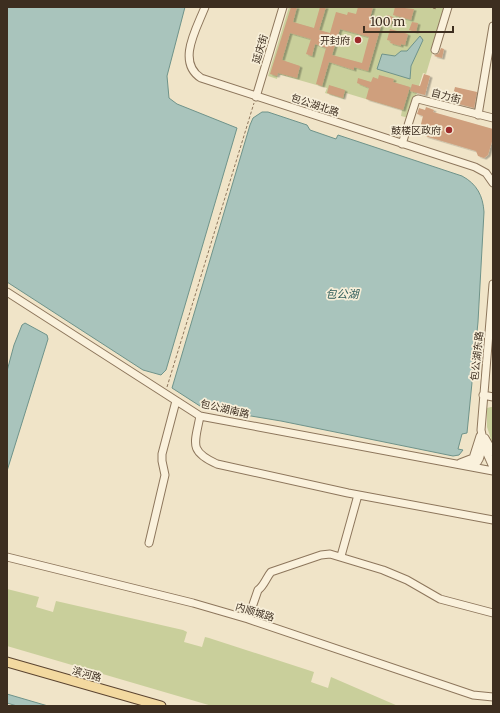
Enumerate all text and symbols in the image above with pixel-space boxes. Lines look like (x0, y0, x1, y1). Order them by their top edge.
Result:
scale bar (364, 8, 453, 34)
text: 100 m (370, 14, 405, 29)
street label: 延庆街 (249, 33, 271, 65)
place label: 开封府 (320, 34, 350, 47)
marker: 开封府 (353, 35, 363, 45)
street label: 自力街 (430, 86, 462, 106)
street label: 包公湖北路 (289, 91, 341, 119)
place label: 鼓楼区政府 (391, 124, 441, 137)
marker: 鼓楼区政府 (444, 125, 454, 135)
water label: 包公湖 (326, 287, 360, 301)
street label: 包公湖东路 (468, 330, 486, 382)
street label: 包公湖南路 (199, 397, 251, 421)
street label: 内顺城路 (234, 600, 276, 624)
street label: 滨河路 (71, 664, 103, 684)

